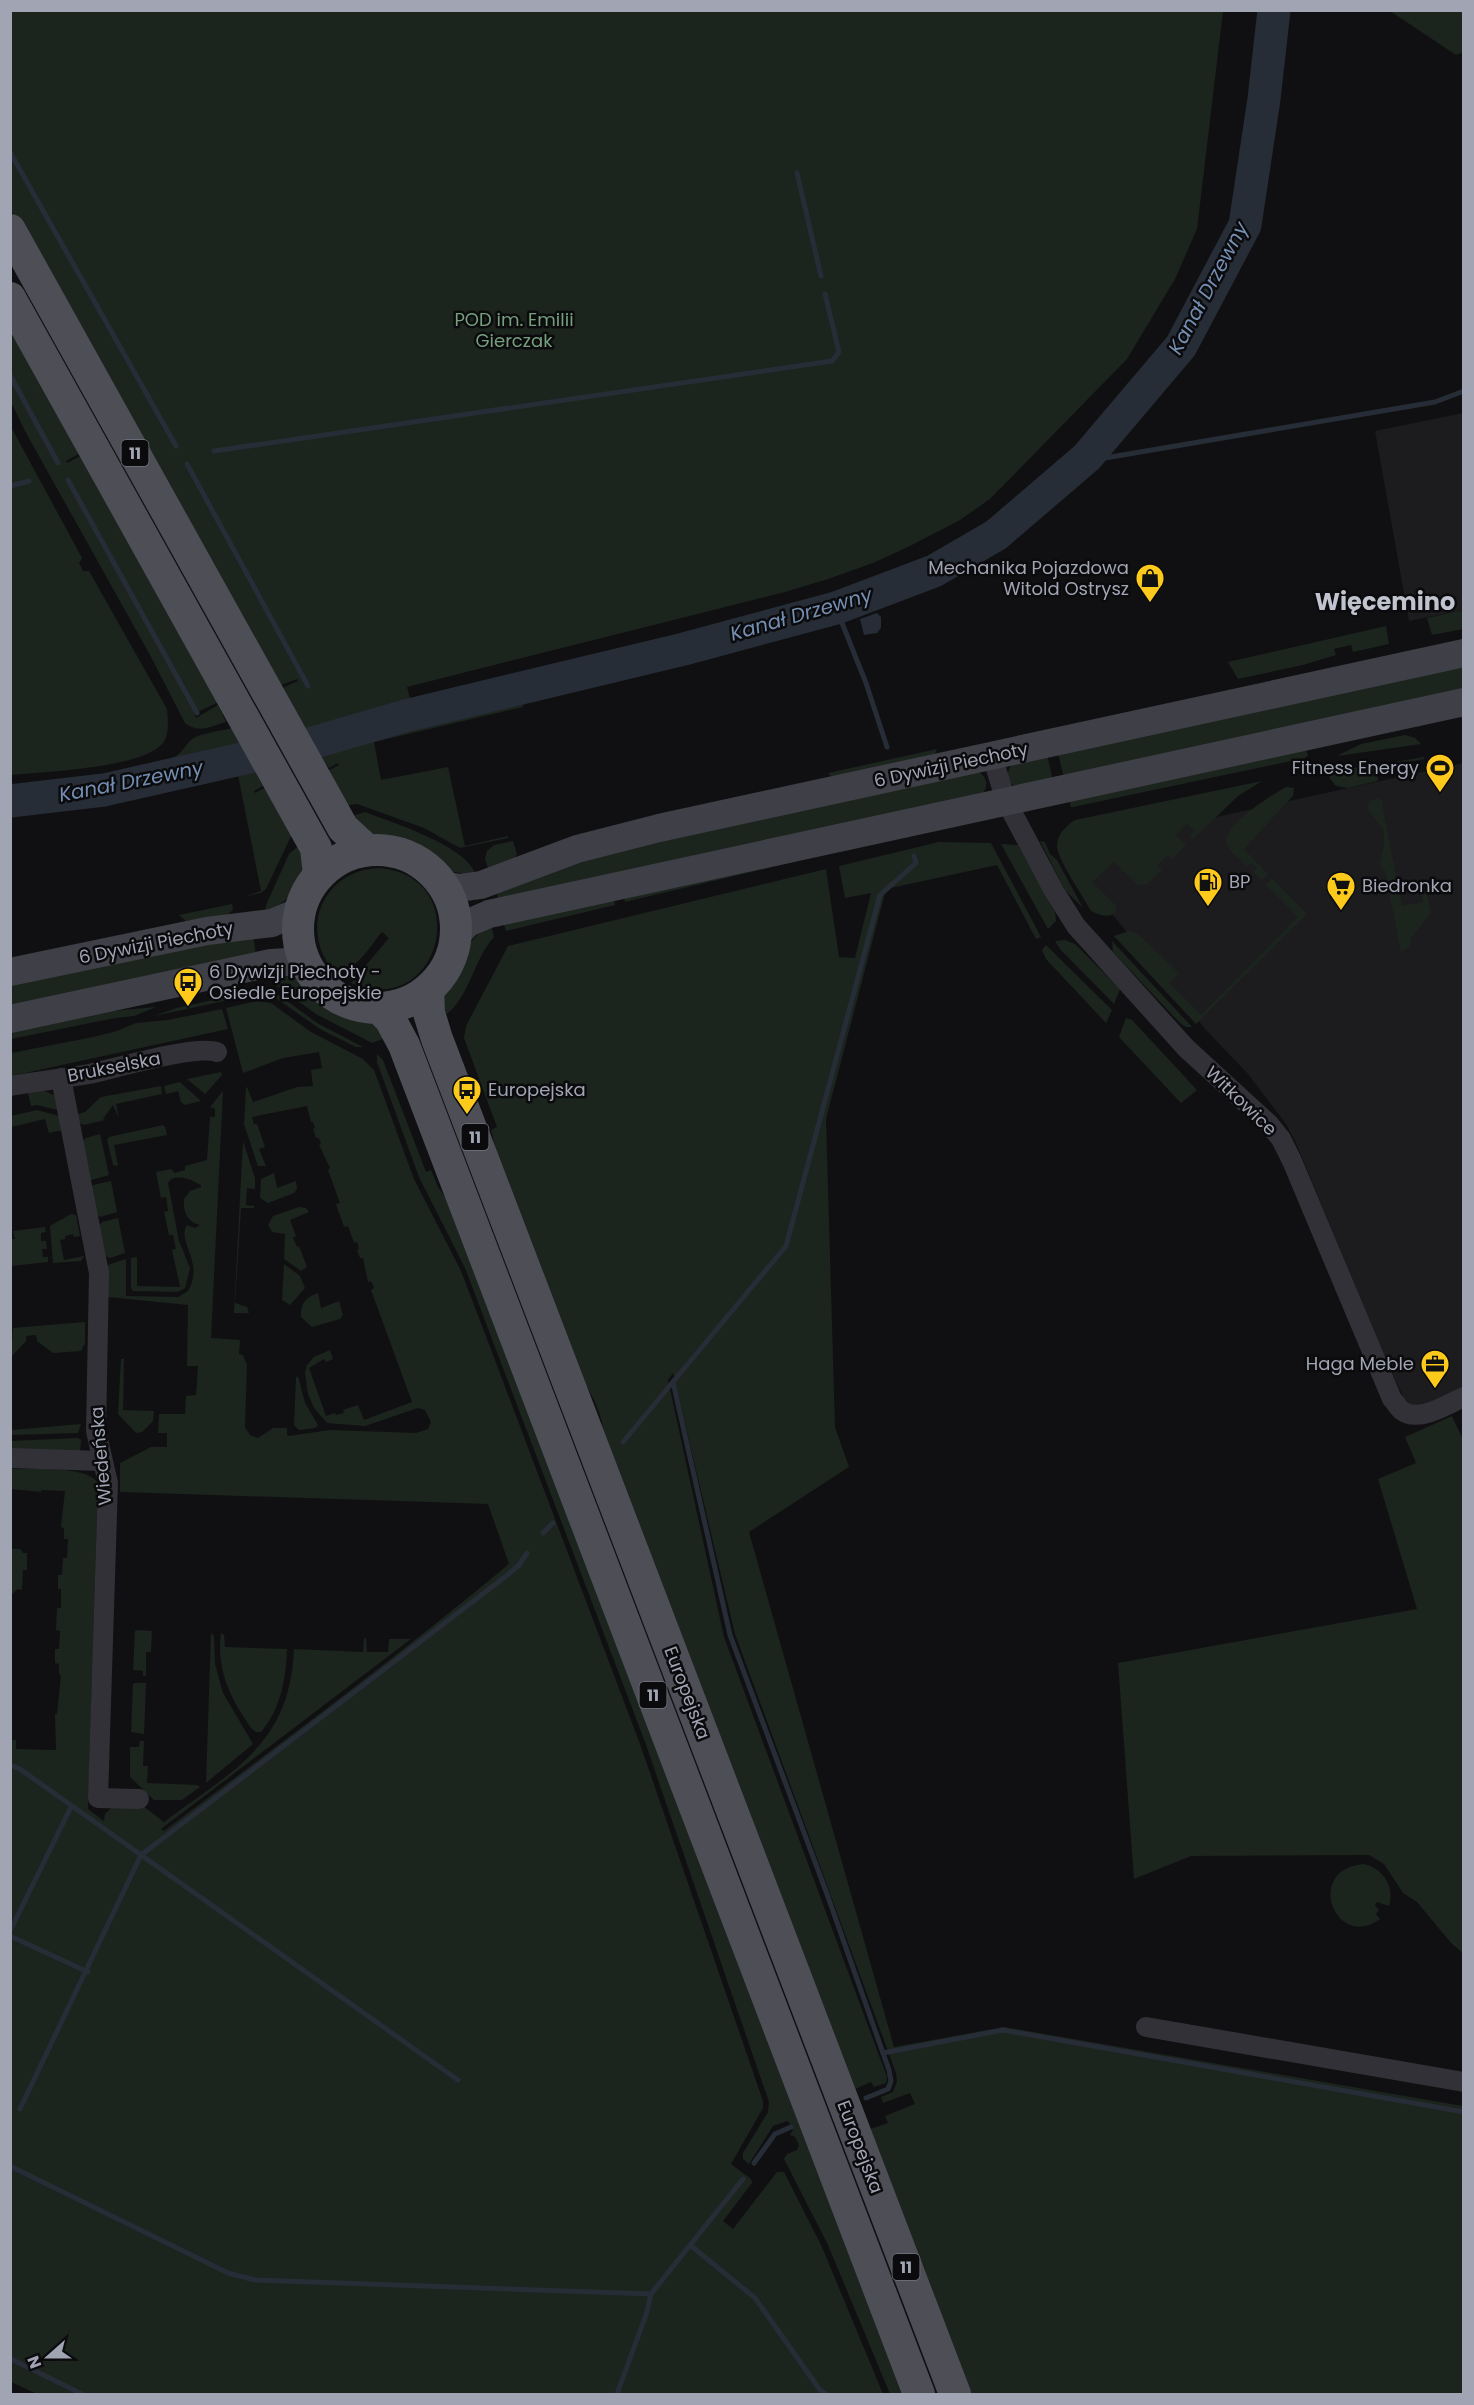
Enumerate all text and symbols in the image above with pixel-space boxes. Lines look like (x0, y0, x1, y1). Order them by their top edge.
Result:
water label: Kanał Drzewny (1161, 216, 1255, 359)
park label: POD im. Emilii Gierczak (454, 307, 574, 353)
road number: 11 (122, 440, 148, 466)
place label: Mechanika Pojazdowa Witold Ostrysz (928, 555, 1129, 601)
shop icon: Mechanika Pojazdowa Witold Ostrysz (1134, 562, 1166, 604)
water label: Kanał Drzewny (727, 580, 876, 648)
district label: Więcemino (1315, 585, 1455, 618)
street label: 6 Dywizji Piechoty (872, 736, 1030, 793)
sports icon: Fitness Energy (1424, 752, 1456, 794)
water label: Kanał Drzewny (56, 753, 206, 809)
place label: Fitness Energy (1292, 755, 1419, 780)
fuel station icon: BP (1192, 866, 1224, 908)
place label: BP (1229, 869, 1250, 894)
supermarket icon: Biedronka (1325, 870, 1357, 912)
place label: Biedronka (1362, 873, 1452, 898)
street label: 6 Dywizji Piechoty (77, 915, 235, 970)
place label: 6 Dywizji Piechoty - Osiedle Europejskie (209, 959, 382, 1005)
bus stop icon: 6 Dywizji Piechoty - Osiedle Europejskie (172, 966, 204, 1008)
street label: Brukselska (65, 1045, 163, 1088)
street label: Witkowice (1200, 1060, 1283, 1141)
bus stop icon: Europejska (451, 1074, 483, 1116)
place label: Europejska (488, 1077, 586, 1102)
road number: 11 (462, 1124, 488, 1150)
office icon: Haga Meble (1419, 1348, 1451, 1390)
place label: Haga Meble (1306, 1351, 1414, 1376)
street label: Wiedeńska (84, 1406, 117, 1506)
street label: Europejska (658, 1643, 717, 1743)
road number: 11 (640, 1682, 666, 1708)
street label: Europejska (831, 2097, 890, 2197)
road number: 11 (892, 2254, 920, 2280)
north arrow (18, 2327, 78, 2387)
text: N (22, 2352, 47, 2372)

